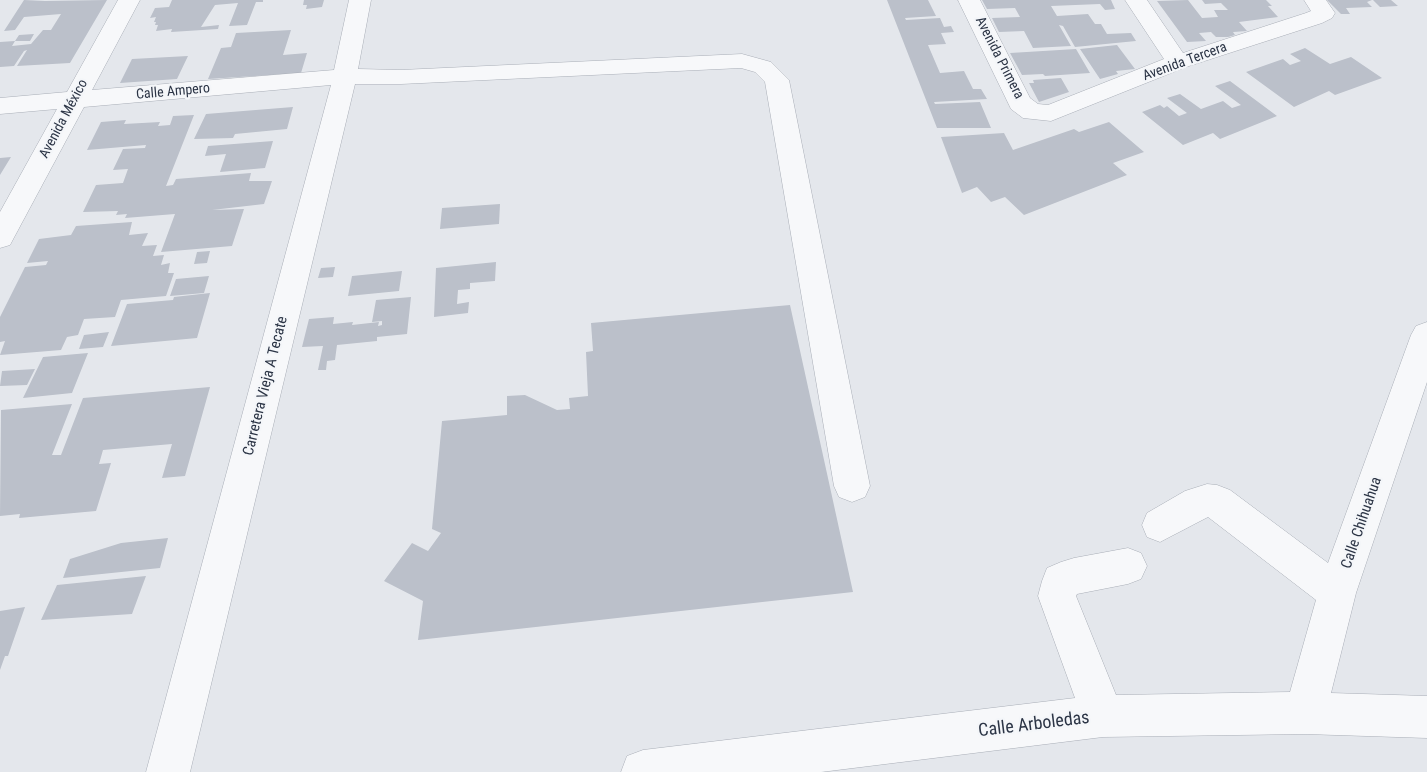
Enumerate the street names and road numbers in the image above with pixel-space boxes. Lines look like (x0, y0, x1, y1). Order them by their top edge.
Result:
street label: Avenida Primera (971, 14, 1027, 102)
street label: Avenida Tercera (1141, 39, 1229, 85)
street label: Avenida México (36, 77, 92, 161)
street label: Calle Ampero (135, 80, 211, 104)
street label: Carretera Vieja A Tecate (240, 315, 292, 457)
street label: Calle Chihuahua (1338, 475, 1386, 571)
street label: Calle Arboledas (977, 707, 1091, 743)

